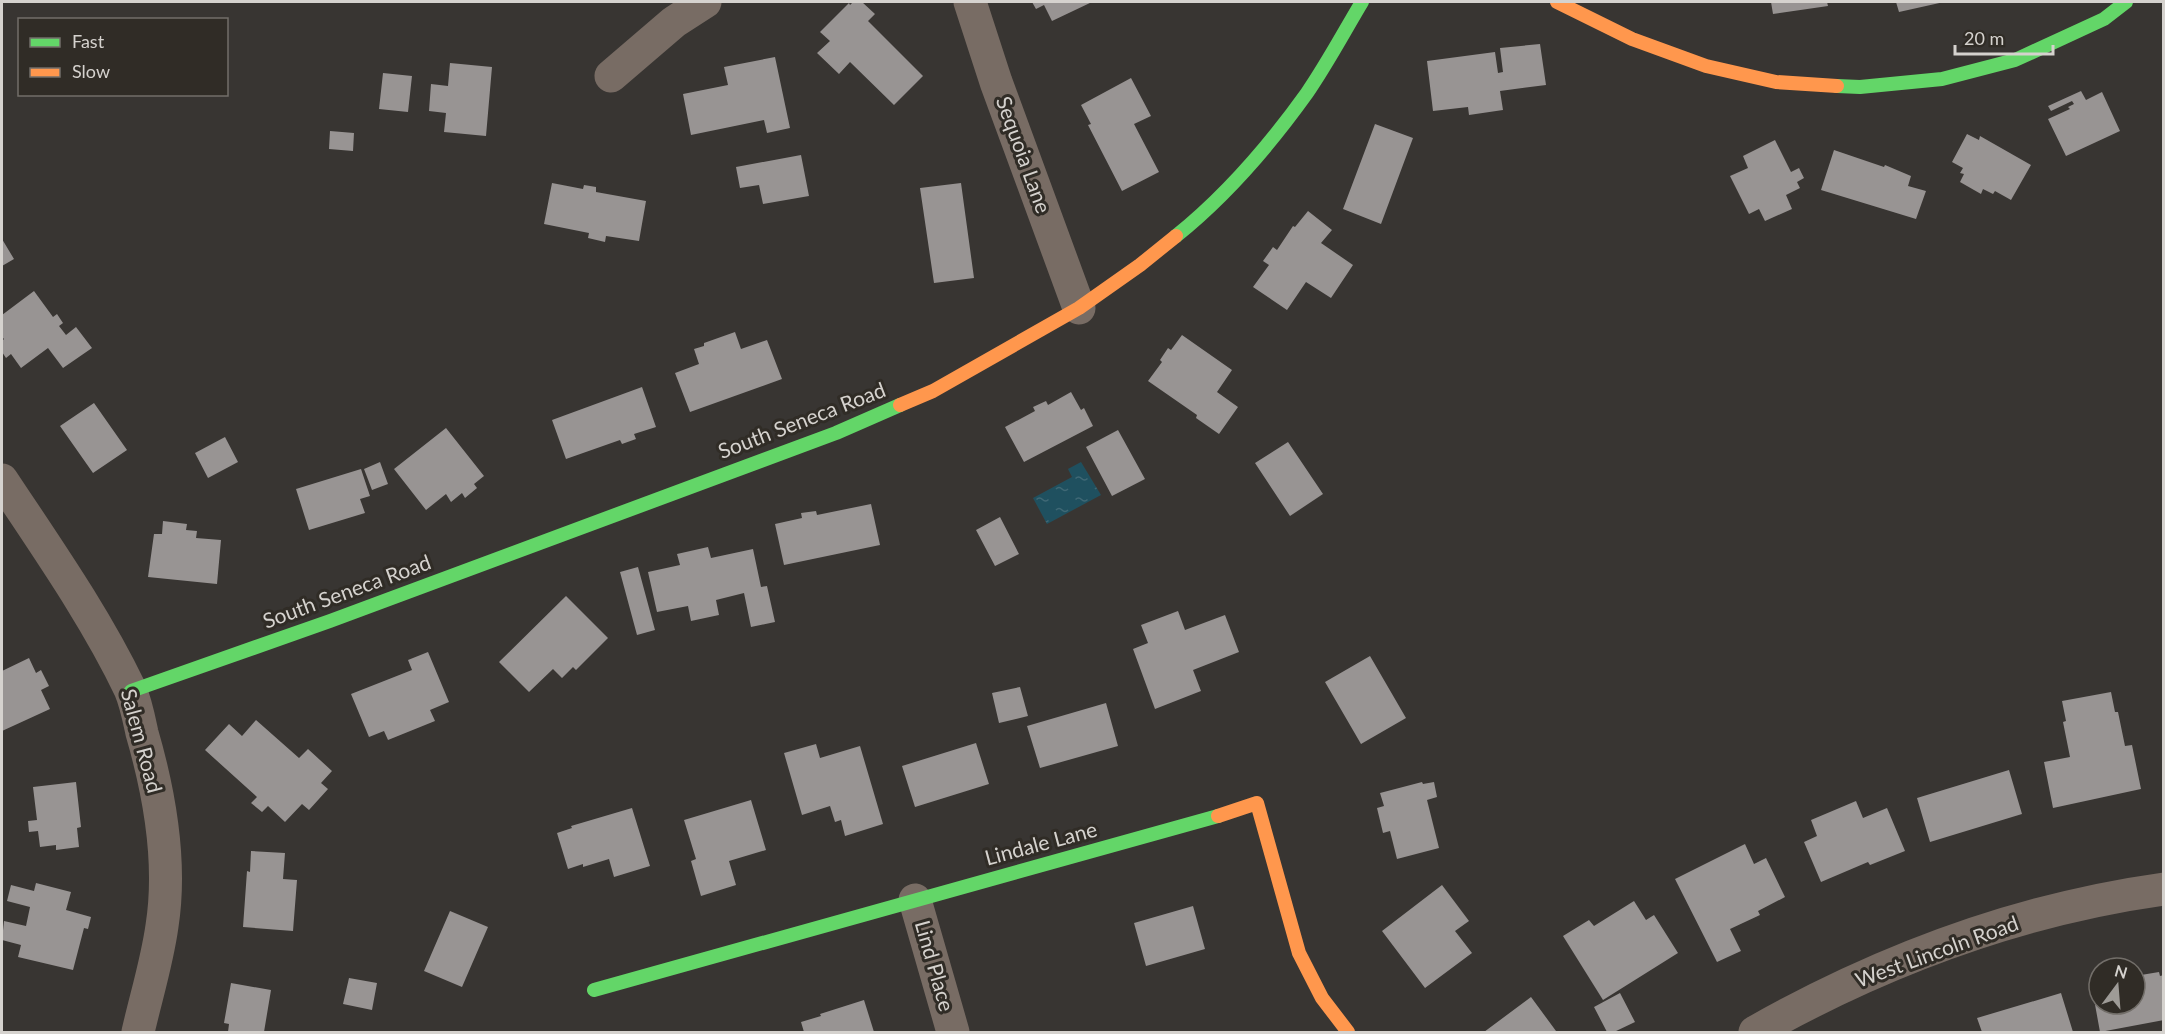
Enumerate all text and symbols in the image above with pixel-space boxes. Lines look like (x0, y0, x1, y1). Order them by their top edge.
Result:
legend (18, 18, 228, 96)
scale bar (1955, 18, 2052, 56)
text: 20 m (1964, 27, 2004, 49)
text: Fast (72, 30, 105, 52)
text: Slow (72, 60, 110, 82)
street label: Sequoia Lane (992, 93, 1057, 216)
street label: South Seneca Road (714, 376, 889, 463)
street label: South Seneca Road (259, 549, 434, 633)
street label: Salem Road (117, 686, 168, 796)
street label: Lindale Lane (982, 816, 1099, 870)
street label: West Lincoln Road (1852, 910, 2021, 992)
street label: Lind Place (911, 917, 960, 1014)
north arrow (2087, 956, 2147, 1016)
text: N (2113, 960, 2130, 982)

